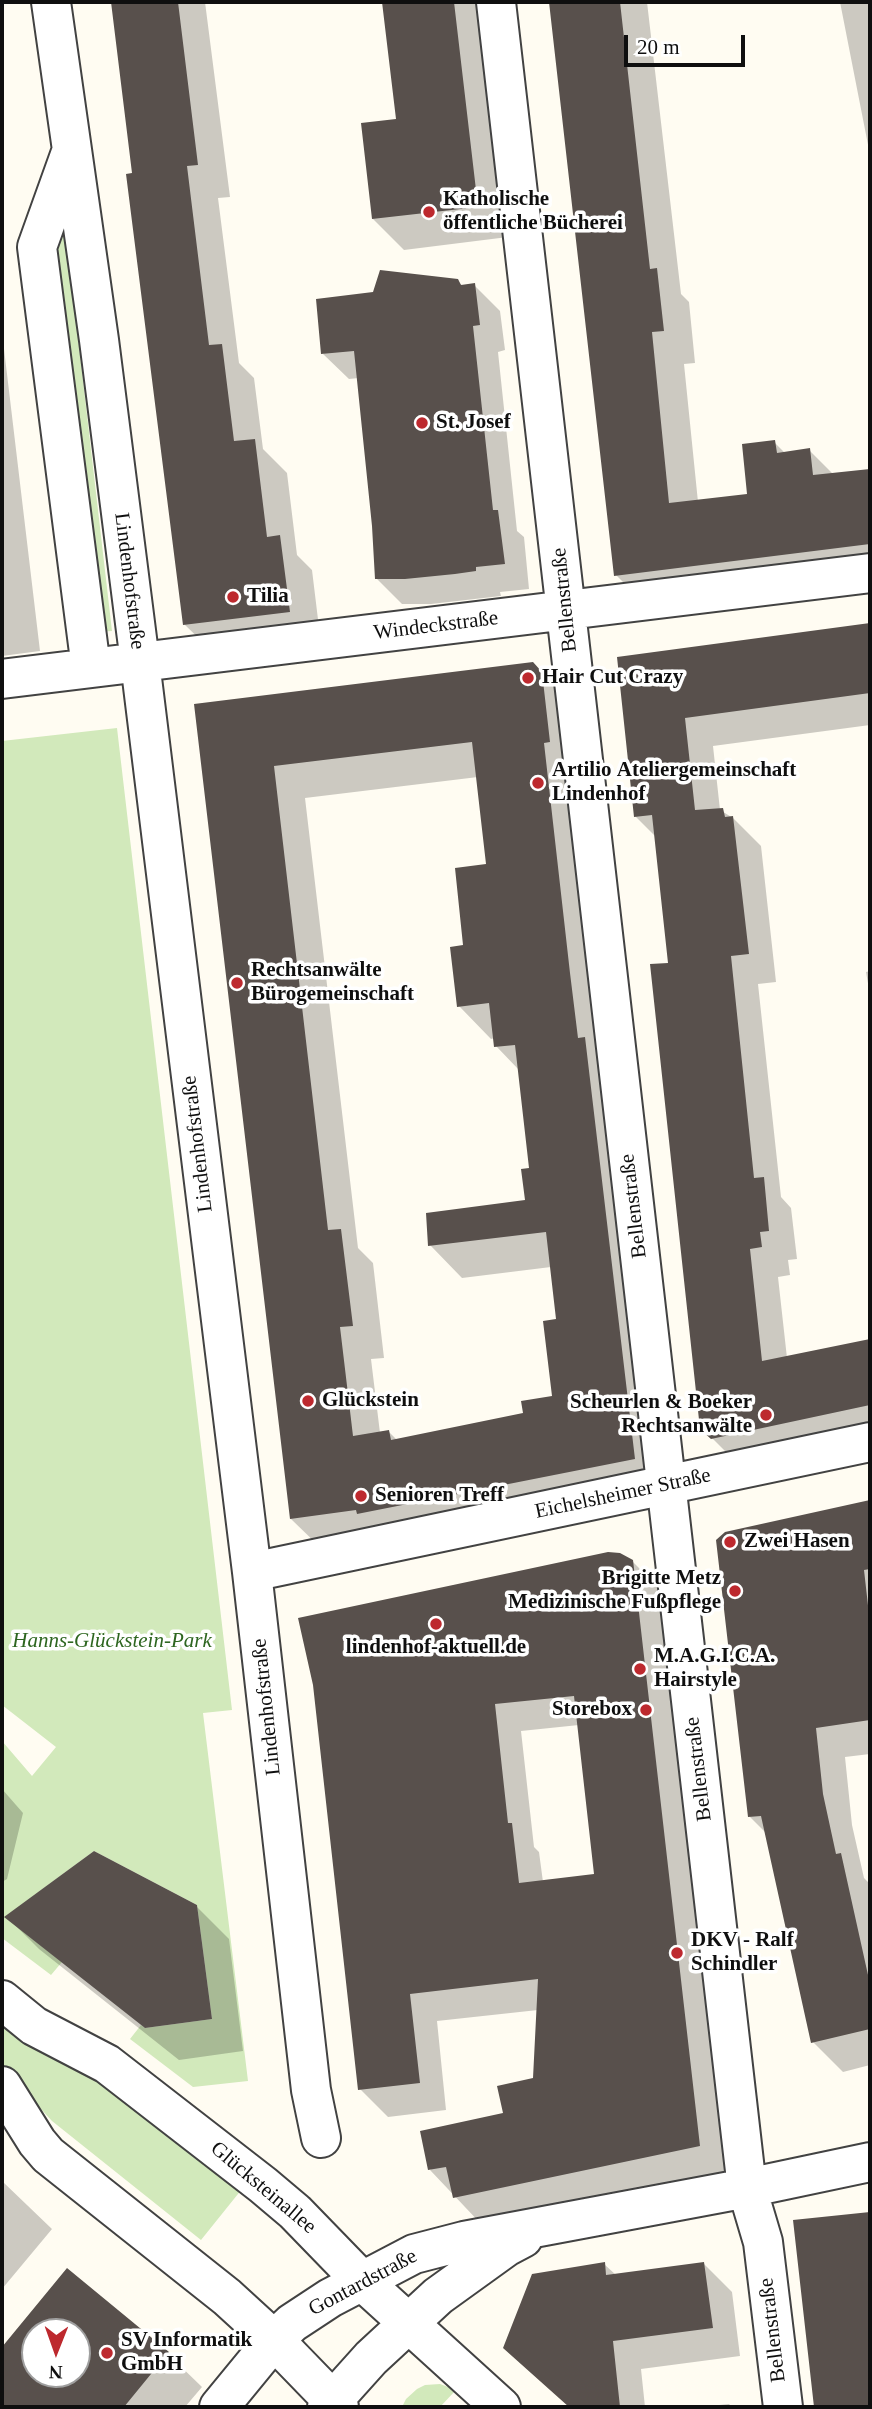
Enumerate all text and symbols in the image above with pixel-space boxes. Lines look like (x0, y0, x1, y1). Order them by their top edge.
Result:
scale bar (627, 21, 748, 65)
text: 20 m (637, 35, 680, 59)
place label: Katholische öffentliche Bücherei (443, 187, 623, 237)
marker: Katholische öffentliche Bücherei (421, 204, 437, 220)
place label: St. Josef (436, 410, 511, 436)
marker: St. Josef (414, 415, 430, 431)
street label: Lindenhofstraße (108, 511, 150, 651)
street label: Bellenstraße (547, 546, 583, 654)
place label: Tilia (247, 584, 289, 610)
marker: Tilia (225, 589, 241, 605)
street label: Windeckstraße (372, 606, 500, 646)
place label: Hair Cut Crazy (542, 665, 683, 691)
marker: Hair Cut Crazy (520, 670, 536, 686)
place label: Artilio Ateliergemeinschaft Lindenhof (552, 758, 796, 808)
marker: Artilio Ateliergemeinschaft Lindenhof (530, 775, 546, 791)
place label: Rechtsanwälte Bürogemeinschaft (251, 958, 414, 1008)
marker: Rechtsanwälte Bürogemeinschaft (229, 975, 245, 991)
street label: Lindenhofstraße (177, 1074, 219, 1214)
street label: Bellenstraße (615, 1152, 653, 1260)
place label: Glückstein (322, 1388, 419, 1414)
place label: Scheurlen & Boeker Rechtsanwälte (570, 1390, 752, 1440)
marker: Glückstein (300, 1393, 316, 1409)
marker: Scheurlen & Boeker Rechtsanwälte (758, 1407, 774, 1423)
street label: Eichelsheimer Straße (533, 1463, 713, 1525)
place label: Senioren Treff (375, 1483, 504, 1509)
marker: Senioren Treff (353, 1488, 369, 1504)
place label: Zwei Hasen (744, 1529, 850, 1555)
marker: Zwei Hasen (722, 1534, 738, 1550)
place label: Brigitte Metz Medizinische Fußpflege (508, 1566, 721, 1616)
marker: Brigitte Metz Medizinische Fußpflege (727, 1583, 743, 1599)
marker: lindenhof-aktuell.de (428, 1616, 444, 1632)
park label: Hanns-Glückstein-Park (12, 1628, 212, 1654)
place label: lindenhof-aktuell.de (346, 1635, 526, 1661)
street label: Lindenhofstraße (247, 1637, 287, 1777)
place label: M.A.G.I.C.A. Hairstyle (654, 1644, 775, 1694)
marker: M.A.G.I.C.A. Hairstyle (632, 1661, 648, 1677)
place label: Storebox (552, 1697, 632, 1723)
marker: Storebox (638, 1702, 654, 1718)
street label: Bellenstraße (680, 1715, 718, 1823)
place label: DKV - Ralf Schindler (691, 1928, 794, 1978)
marker: DKV - Ralf Schindler (669, 1945, 685, 1961)
street label: Glücksteinallee (205, 2136, 321, 2240)
street label: Gontardstraße (305, 2244, 421, 2322)
street label: Bellenstraße (754, 2276, 792, 2384)
north arrow (21, 2318, 91, 2388)
place label: SV Informatik GmbH (121, 2328, 252, 2378)
marker: SV Informatik GmbH (99, 2345, 115, 2361)
text: N (49, 2362, 63, 2383)

